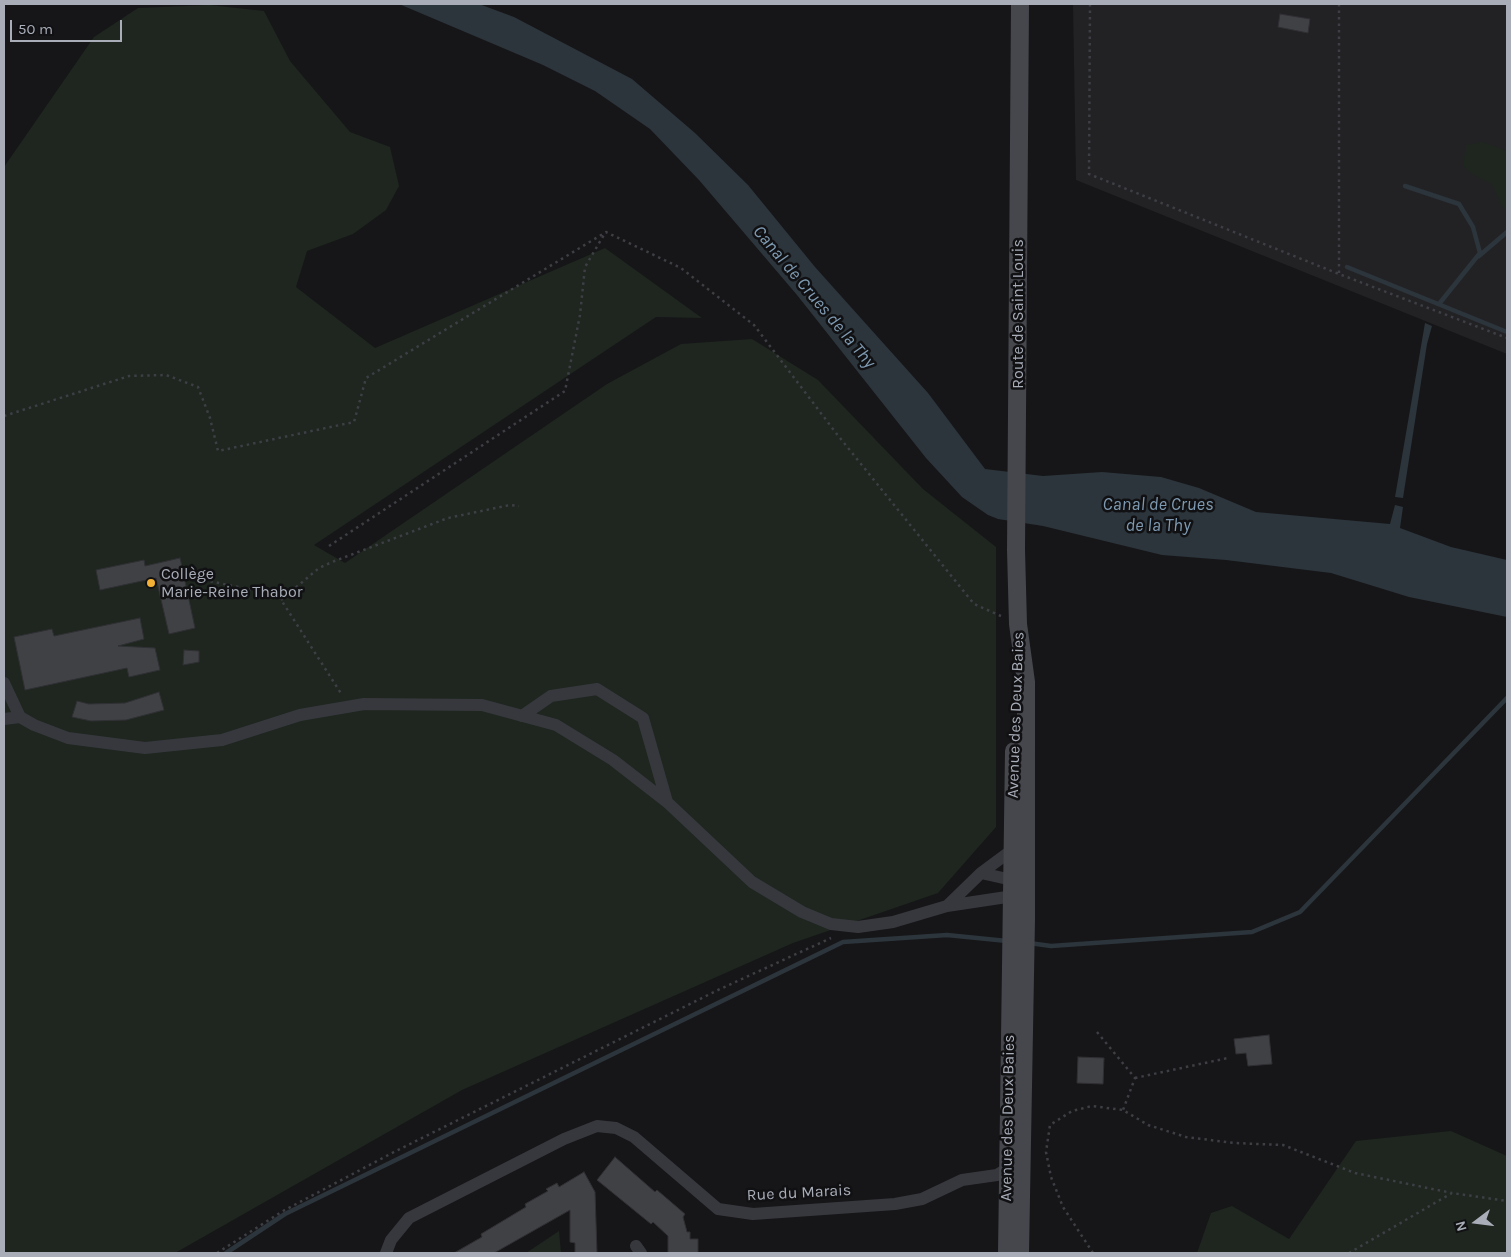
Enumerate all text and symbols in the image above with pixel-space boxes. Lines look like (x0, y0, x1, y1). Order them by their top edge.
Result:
scale bar (12, 10, 125, 42)
text: 50 m (18, 20, 53, 38)
water label: Canal de Crues de la Thy (748, 221, 880, 373)
street label: Route de Saint Louis (1008, 239, 1028, 389)
water label: Canal de Crues de la Thy (1103, 494, 1213, 536)
place label: Collège Marie-Reine Thabor (161, 564, 303, 602)
marker: Collège Marie-Reine Thabor (145, 577, 157, 589)
street label: Avenue des Deux Baies (1003, 631, 1029, 799)
street label: Avenue des Deux Baies (997, 1034, 1019, 1202)
street label: Rue du Marais (746, 1181, 852, 1205)
north arrow (1451, 1197, 1501, 1247)
text: N (1452, 1219, 1471, 1233)

